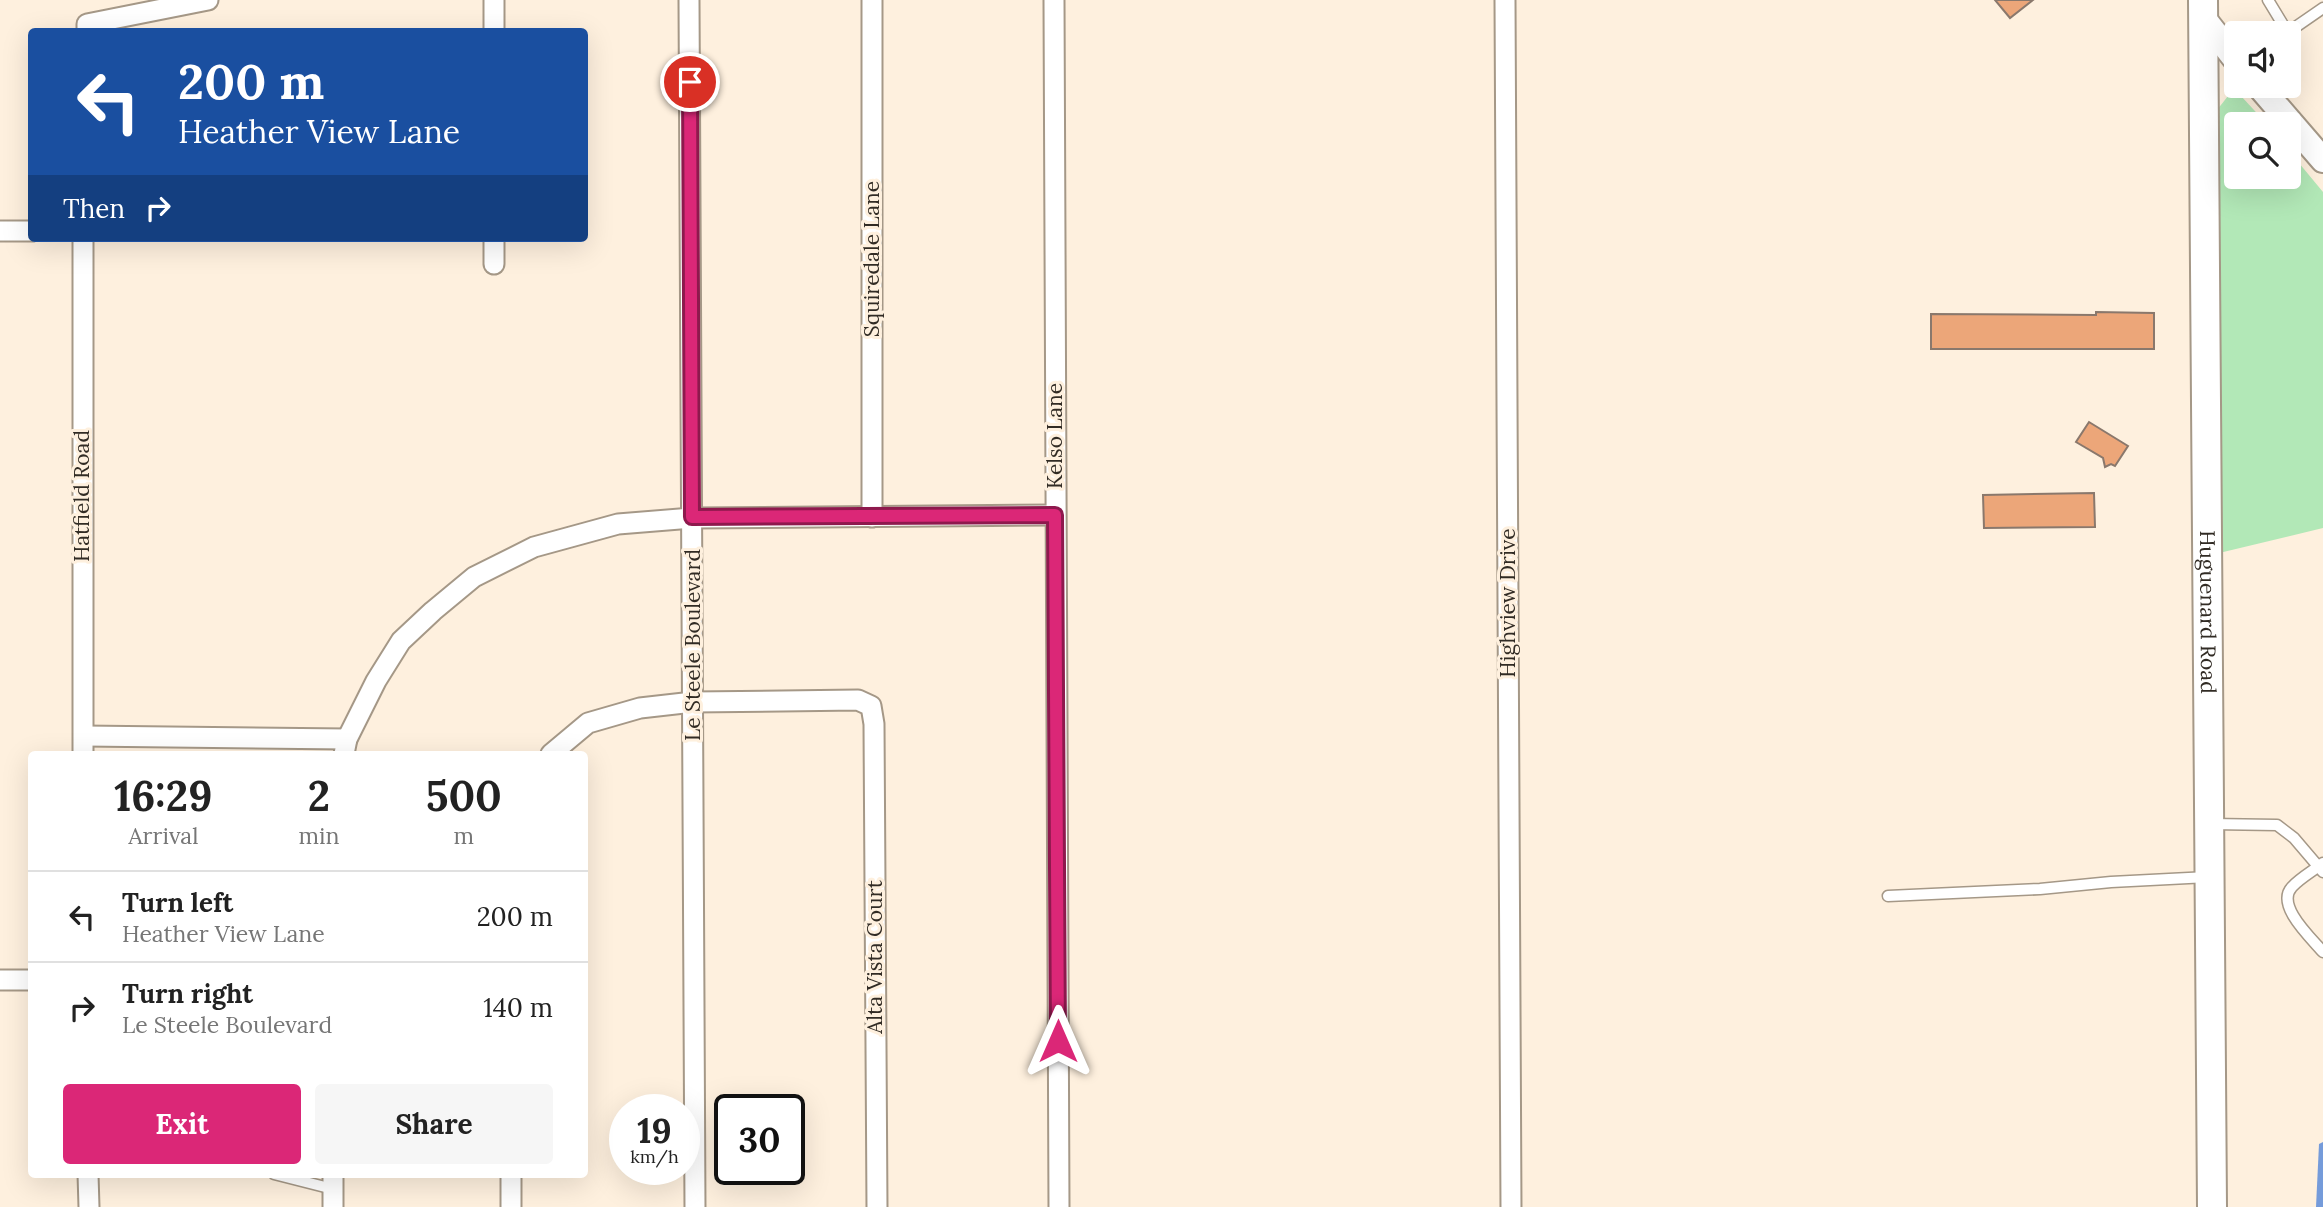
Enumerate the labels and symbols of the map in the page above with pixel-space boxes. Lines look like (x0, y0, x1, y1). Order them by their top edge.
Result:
pin (660, 52, 720, 112)
street label: Squiredale Lane (858, 181, 885, 337)
street label: Kelso Lane (1041, 383, 1068, 489)
street label: Hatfield Road (68, 430, 95, 562)
street label: Highview Drive (1494, 528, 1521, 678)
street label: Huguenard Road (2194, 530, 2222, 694)
street label: Le Steele Boulevard (679, 549, 706, 741)
street label: Alta Vista Court (861, 879, 888, 1035)
position arrow (1021, 1004, 1095, 1078)
speed limit sign: 30 (714, 1094, 805, 1185)

